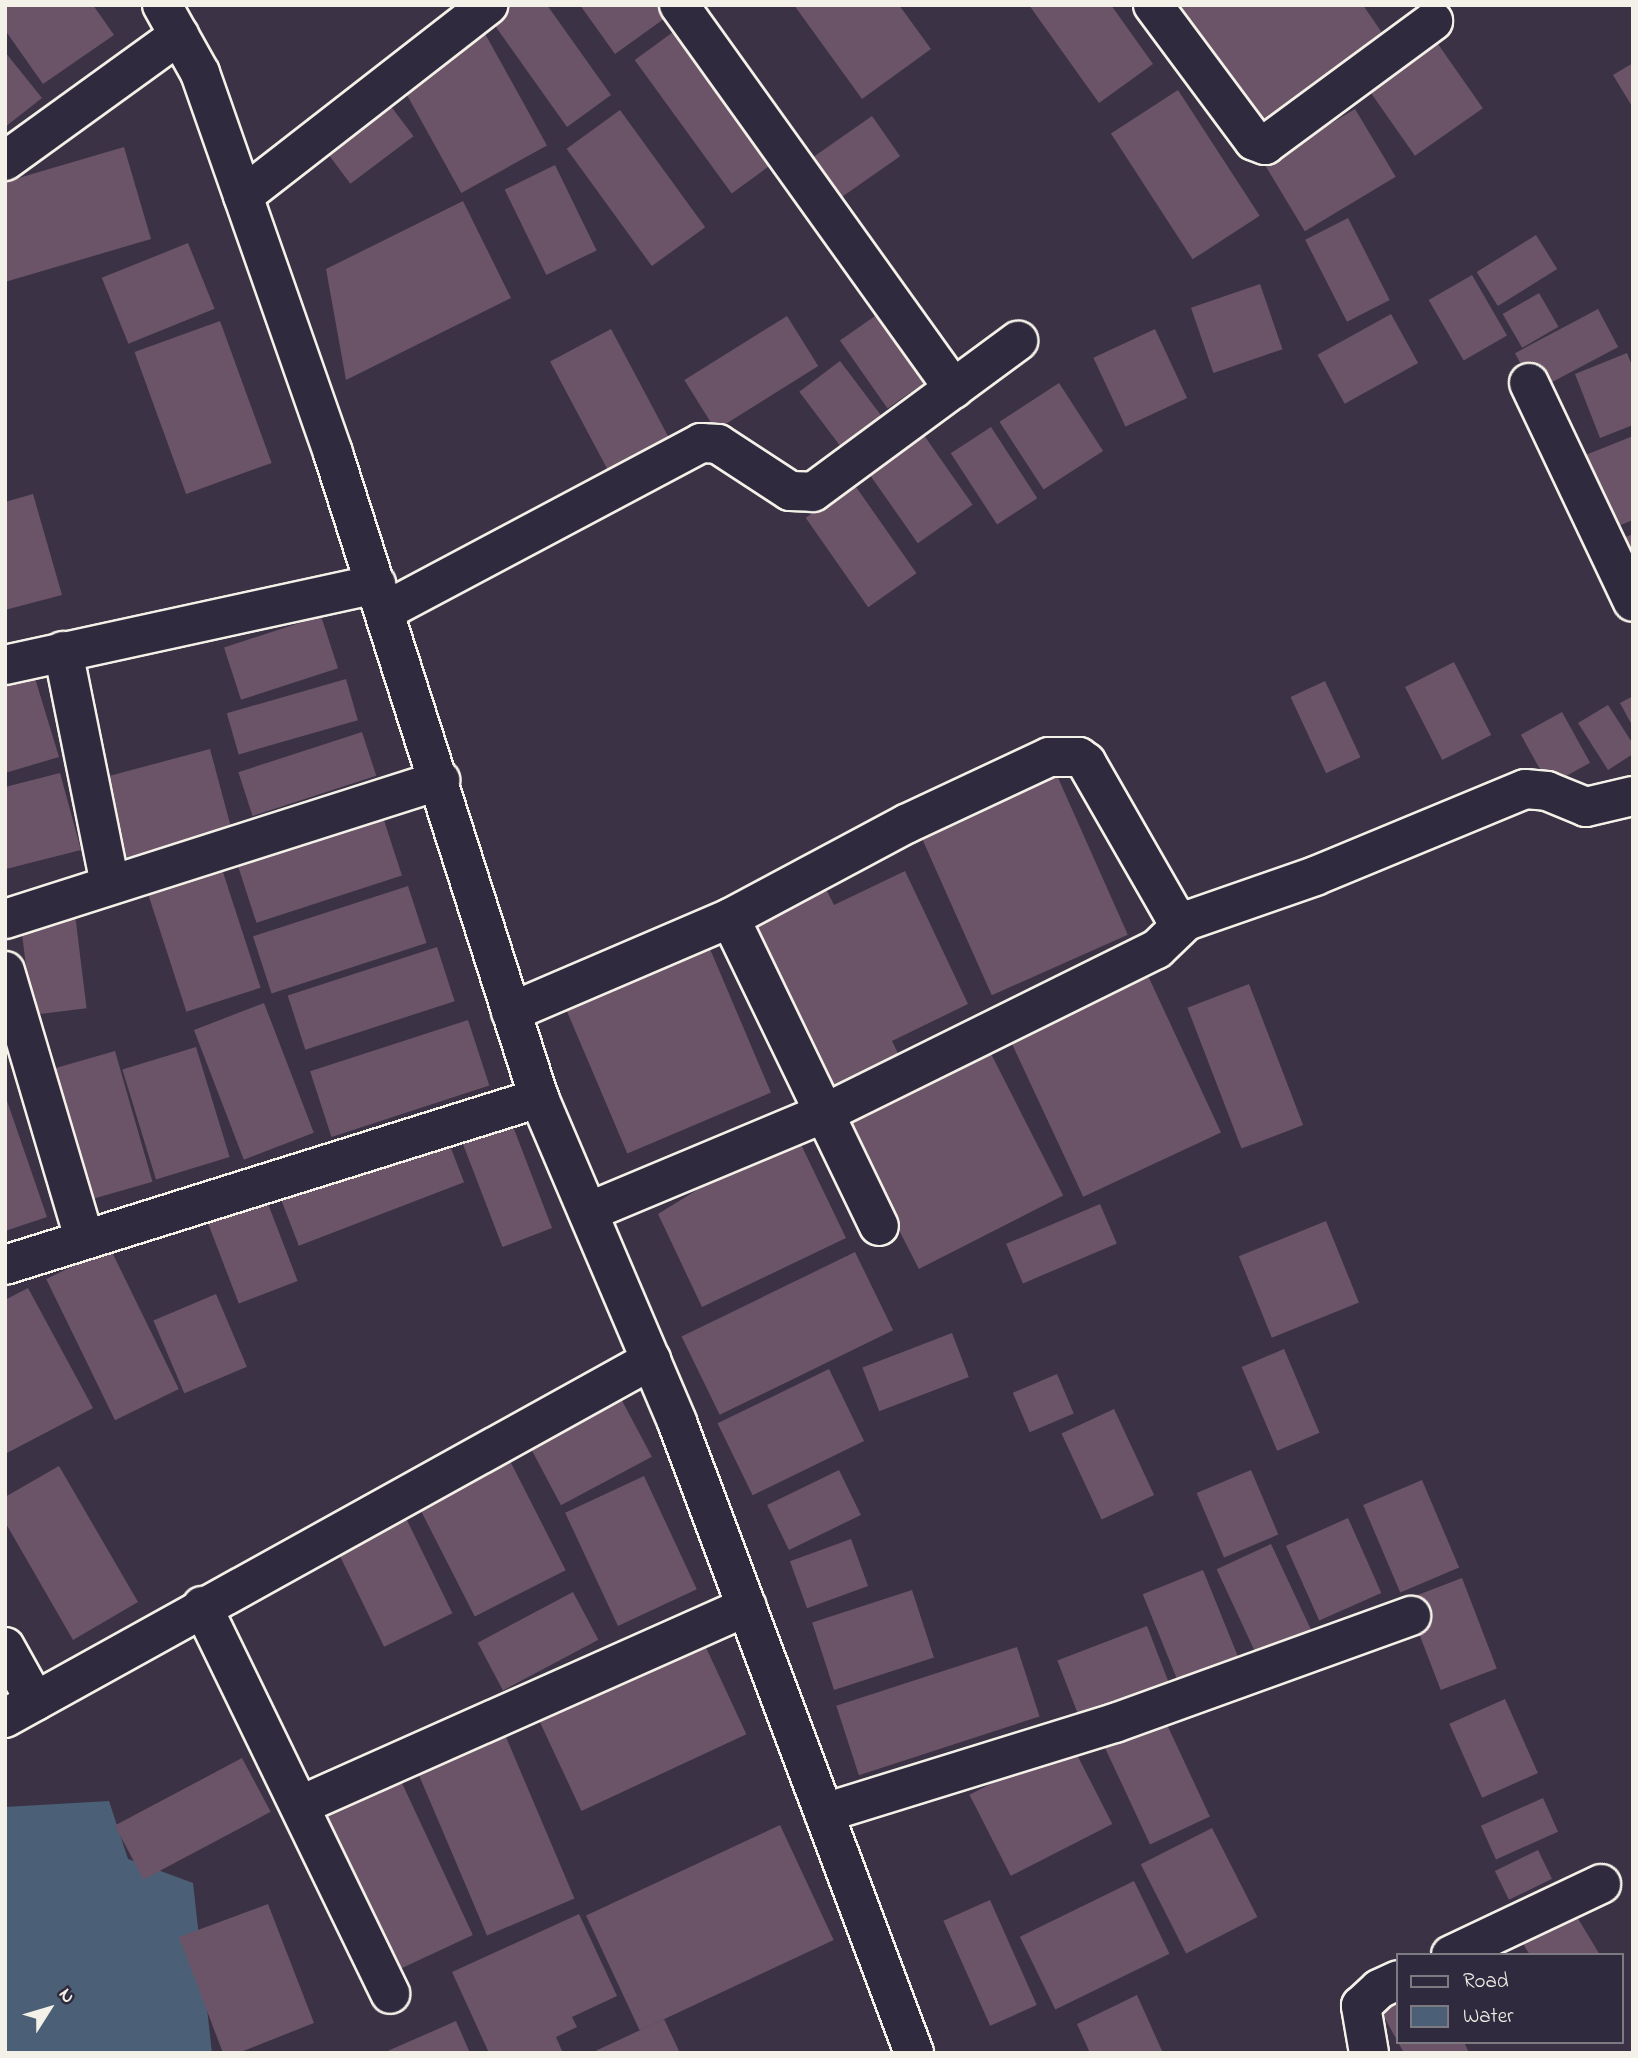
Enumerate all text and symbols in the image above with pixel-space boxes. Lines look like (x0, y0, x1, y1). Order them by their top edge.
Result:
legend (1396, 1953, 1624, 2044)
text: Road (1463, 1967, 1509, 1997)
north arrow (14, 1974, 84, 2044)
text: N (52, 1983, 81, 2009)
text: Water (1463, 2002, 1514, 2032)

